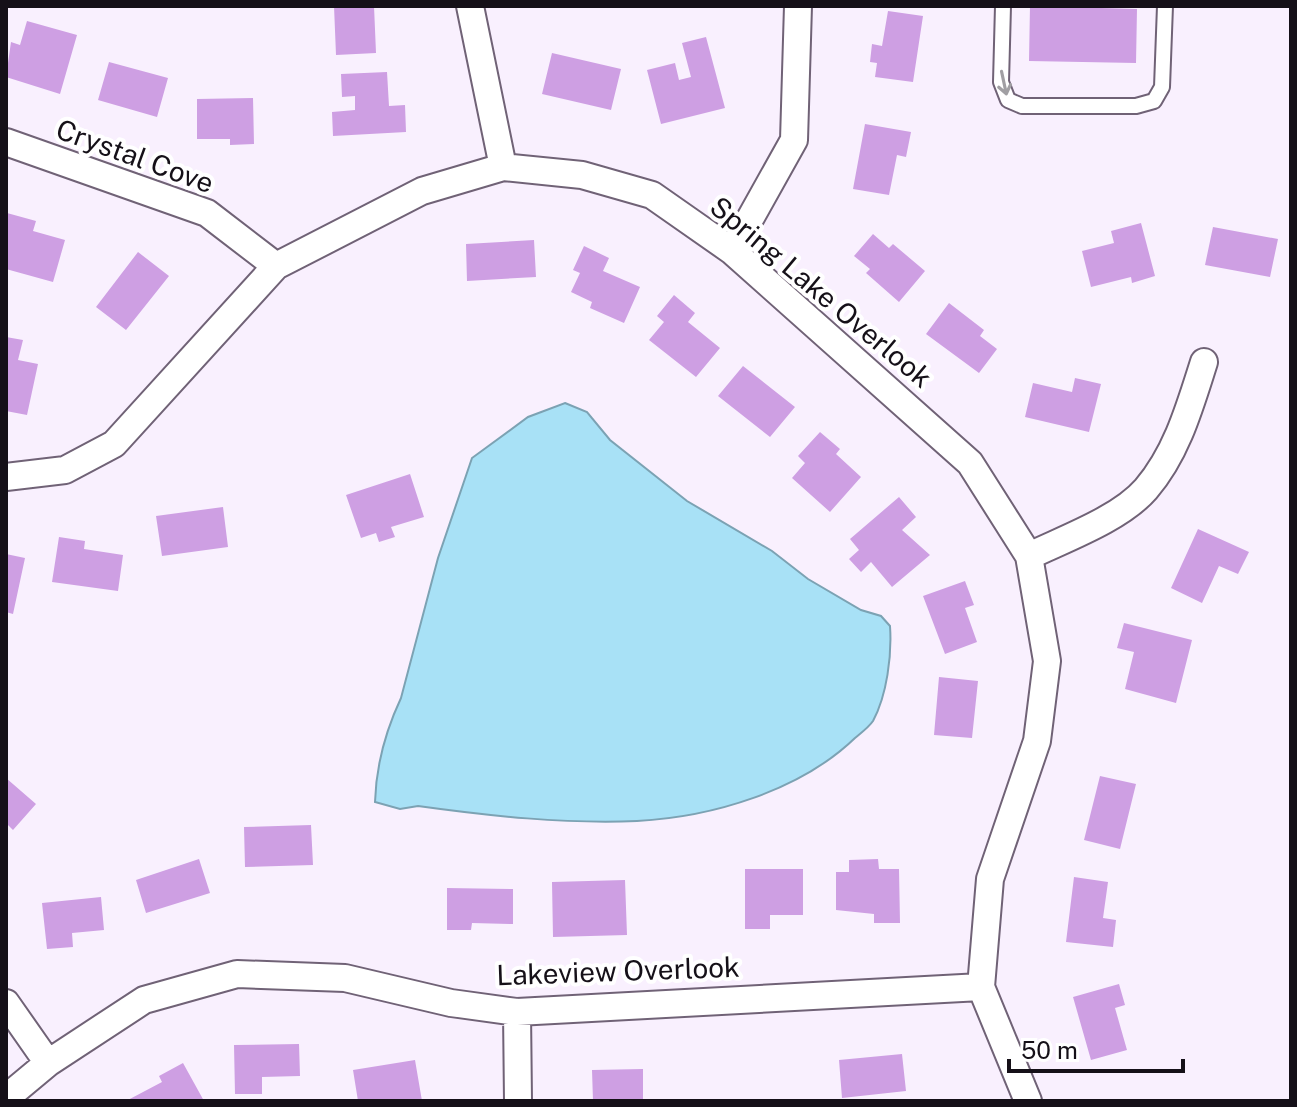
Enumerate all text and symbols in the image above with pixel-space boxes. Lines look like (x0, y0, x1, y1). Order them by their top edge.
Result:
one-way arrow (997, 70, 1012, 96)
street label: Crystal Cove (52, 112, 218, 199)
street label: Spring Lake Overlook (704, 189, 939, 394)
street label: Lakeview Overlook (496, 950, 740, 991)
scale bar (1009, 1023, 1183, 1073)
text: 50 m (1021, 1036, 1078, 1064)

